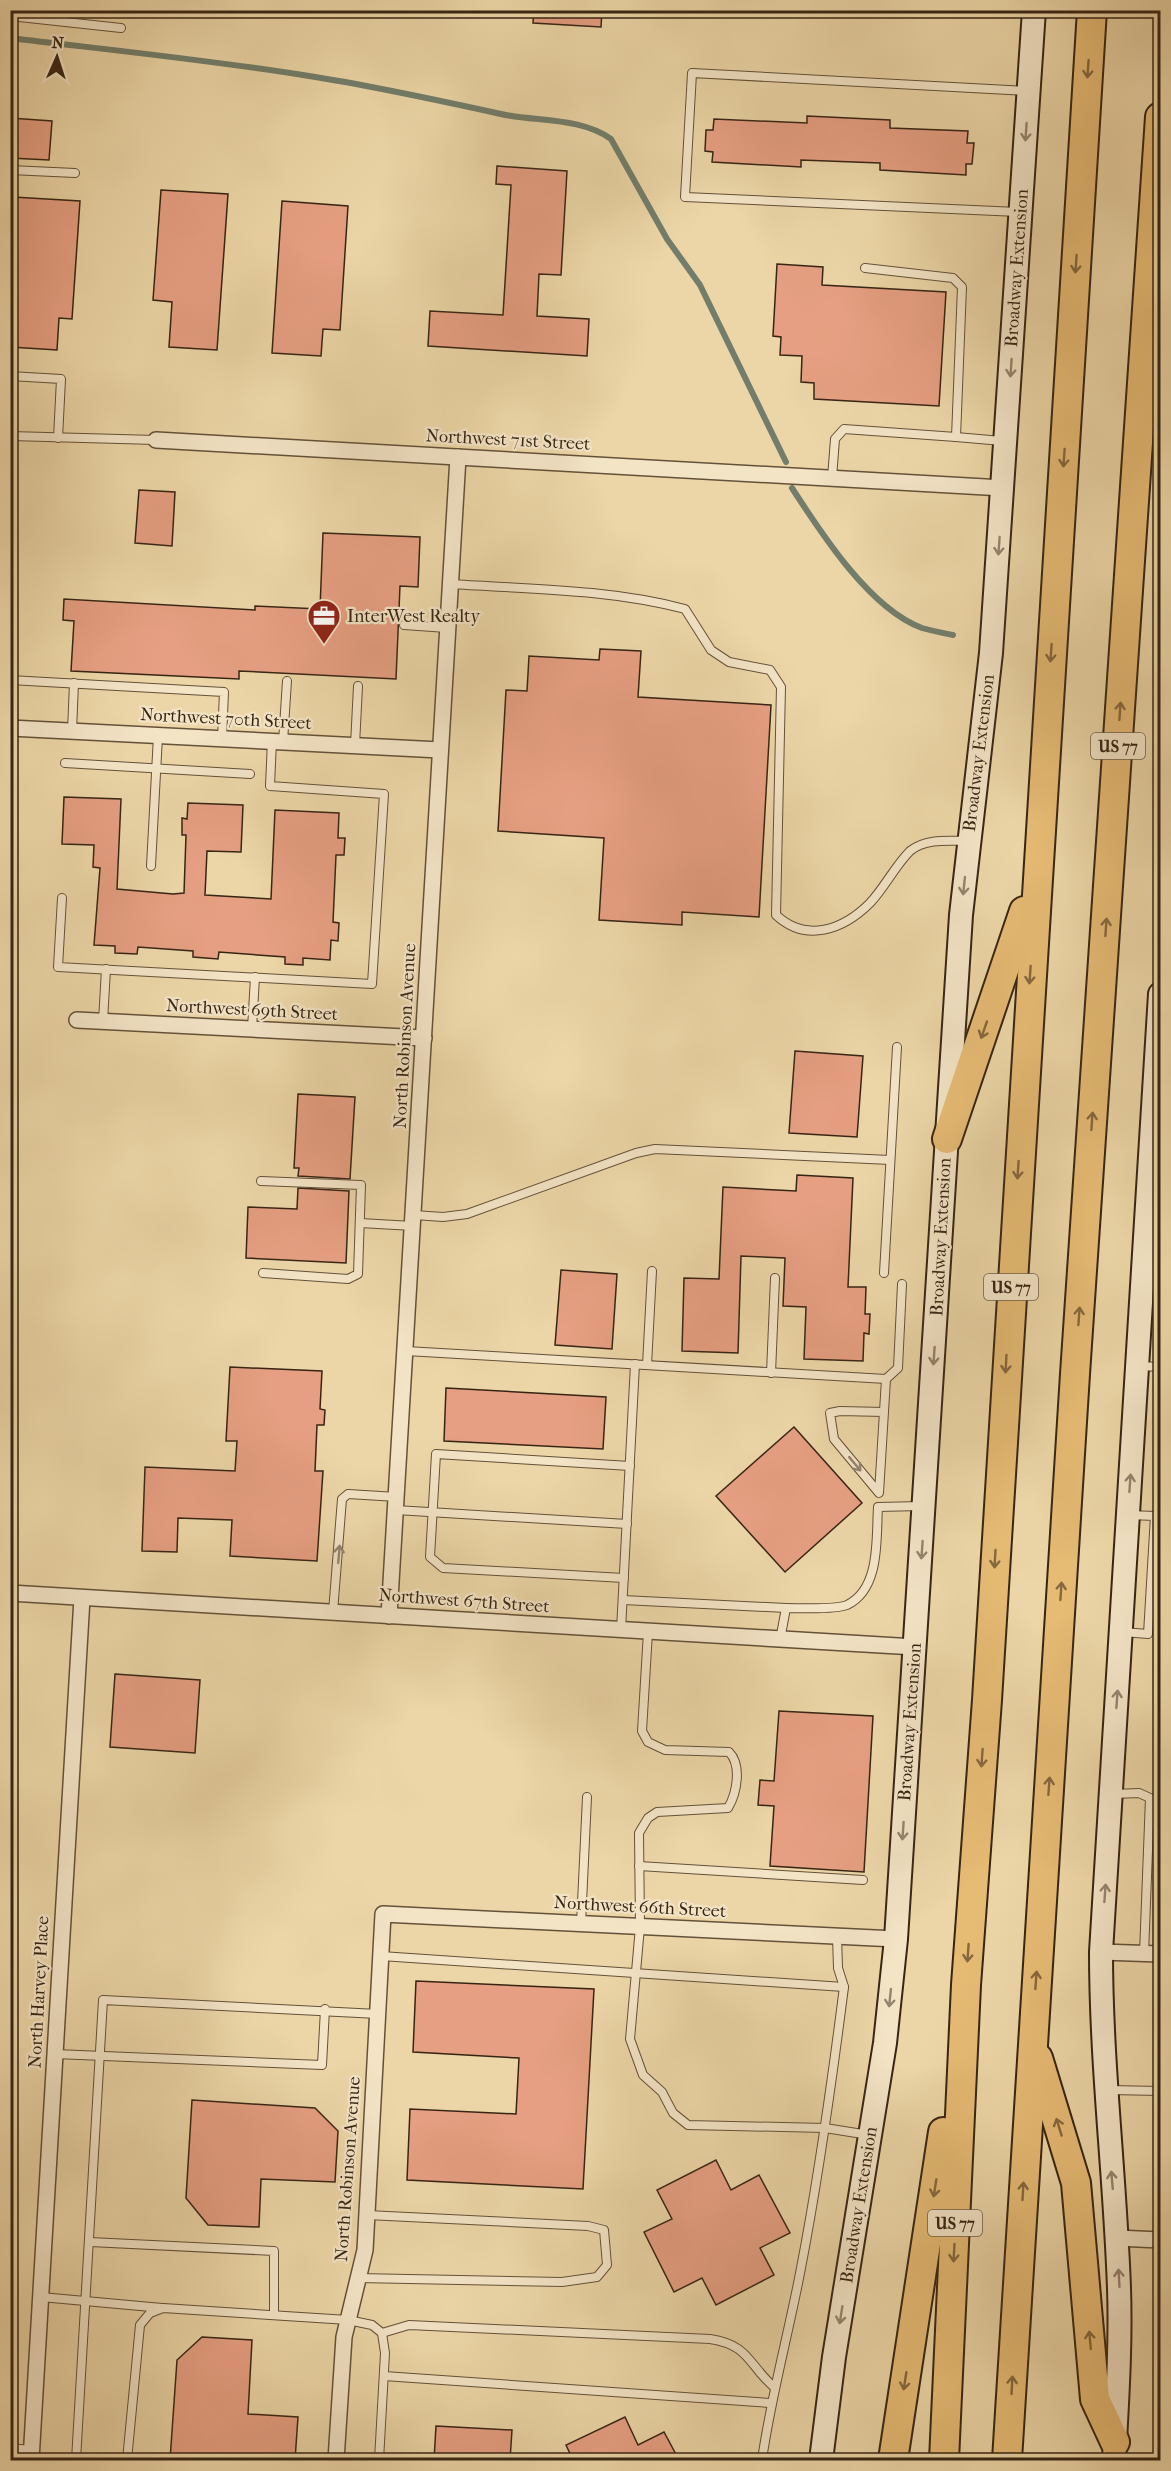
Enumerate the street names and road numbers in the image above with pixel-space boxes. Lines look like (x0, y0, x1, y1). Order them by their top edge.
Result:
street label: Broadway Extension (1001, 188, 1033, 348)
street label: Northwest 71st Street (425, 425, 591, 455)
street label: Broadway Extension (959, 673, 999, 833)
street label: Northwest 70th Street (140, 704, 313, 734)
road number: US 77 (1091, 733, 1145, 759)
street label: North Robinson Avenue (390, 943, 420, 1129)
street label: Northwest 69th Street (165, 995, 339, 1025)
street label: Broadway Extension (926, 1157, 956, 1317)
road number: US 77 (984, 1274, 1038, 1300)
street label: Northwest 67th Street (378, 1585, 551, 1617)
street label: Broadway Extension (894, 1642, 926, 1802)
street label: Northwest 66th Street (553, 1892, 727, 1922)
street label: North Harvey Place (25, 1915, 53, 2069)
street label: North Robinson Avenue (331, 2076, 365, 2262)
street label: Broadway Extension (836, 2125, 882, 2285)
road number: US 77 (928, 2210, 982, 2236)

